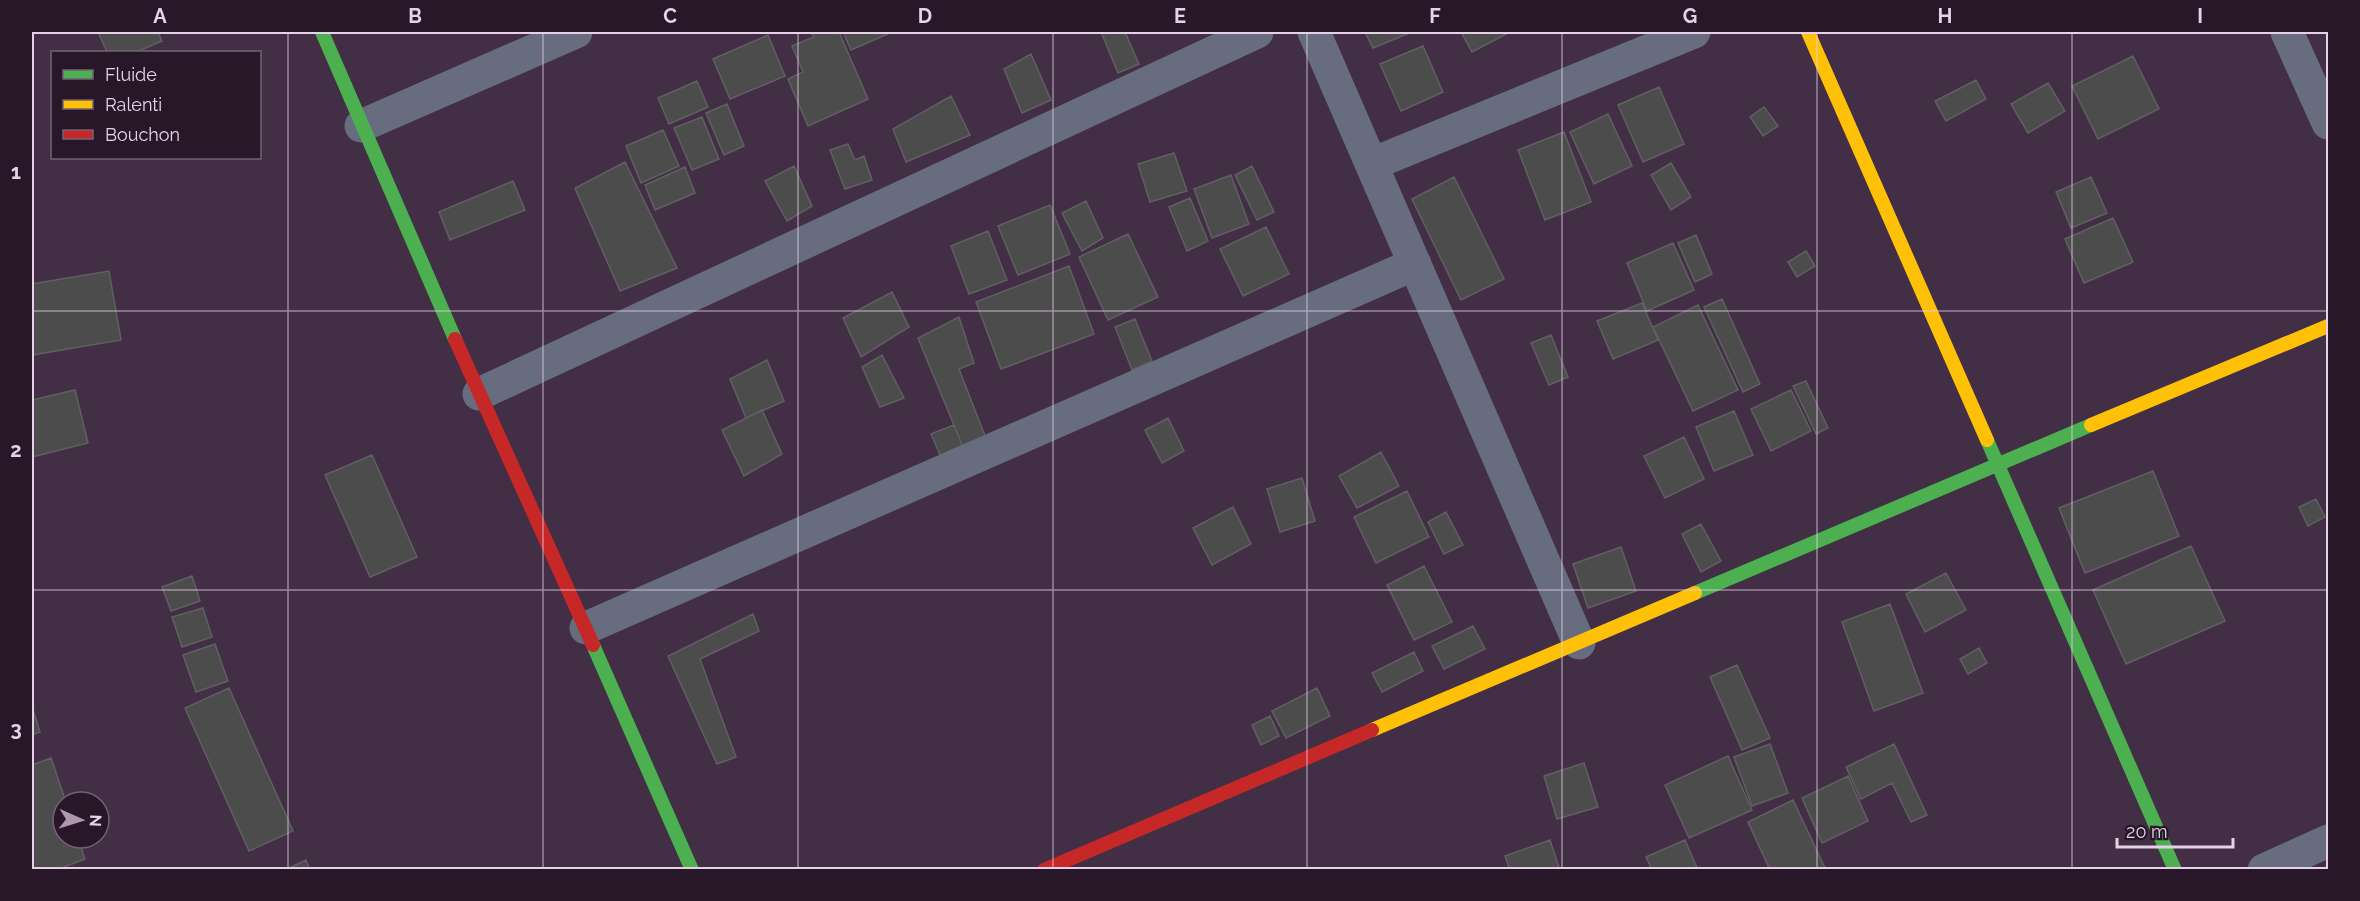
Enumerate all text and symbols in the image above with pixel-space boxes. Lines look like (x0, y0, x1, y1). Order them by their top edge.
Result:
text: A (153, 4, 167, 28)
text: B (408, 4, 422, 28)
text: C (663, 4, 677, 28)
text: D (918, 4, 932, 28)
text: E (1174, 4, 1186, 28)
text: F (1429, 4, 1441, 28)
text: G (1683, 4, 1697, 28)
text: H (1938, 4, 1952, 28)
text: I (2197, 4, 2203, 28)
legend (51, 51, 261, 159)
text: Fluide (105, 64, 157, 85)
text: Ralenti (105, 94, 162, 115)
text: Bouchon (105, 124, 180, 145)
text: 1 (11, 160, 21, 184)
text: 2 (10, 438, 22, 462)
text: 3 (10, 717, 22, 741)
north arrow (51, 790, 111, 850)
scale bar (2117, 811, 2232, 849)
text: N (86, 814, 105, 827)
text: 20 m (2126, 821, 2168, 842)

